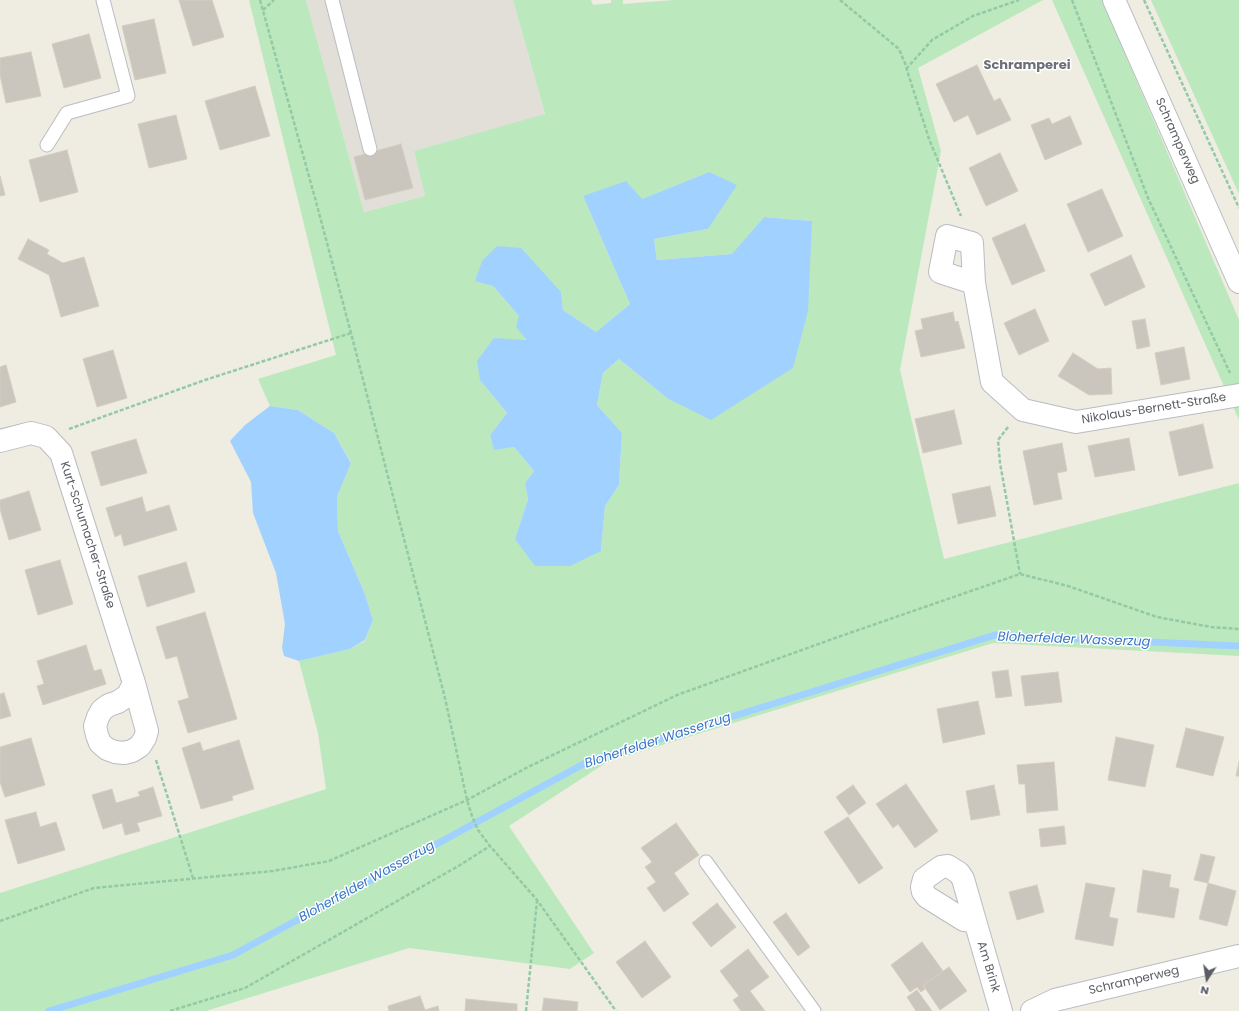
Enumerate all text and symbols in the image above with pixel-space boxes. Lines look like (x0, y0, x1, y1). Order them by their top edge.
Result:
district label: Schramperei (983, 58, 1071, 74)
street label: Schramperweg (1152, 96, 1202, 186)
street label: Nikolaus-Bernett-Straße (1081, 390, 1227, 428)
street label: Kurt-Schumacher-Straße (56, 460, 118, 610)
water label: Bloherfelder Wasserzug (997, 630, 1151, 650)
water label: Bloherfelder Wasserzug (583, 710, 733, 772)
water label: Bloherfelder Wasserzug (296, 838, 438, 926)
street label: Am Brink (973, 940, 1003, 994)
north arrow (1187, 959, 1227, 999)
street label: Schramperweg (1087, 964, 1181, 998)
text: N (1199, 982, 1210, 999)

